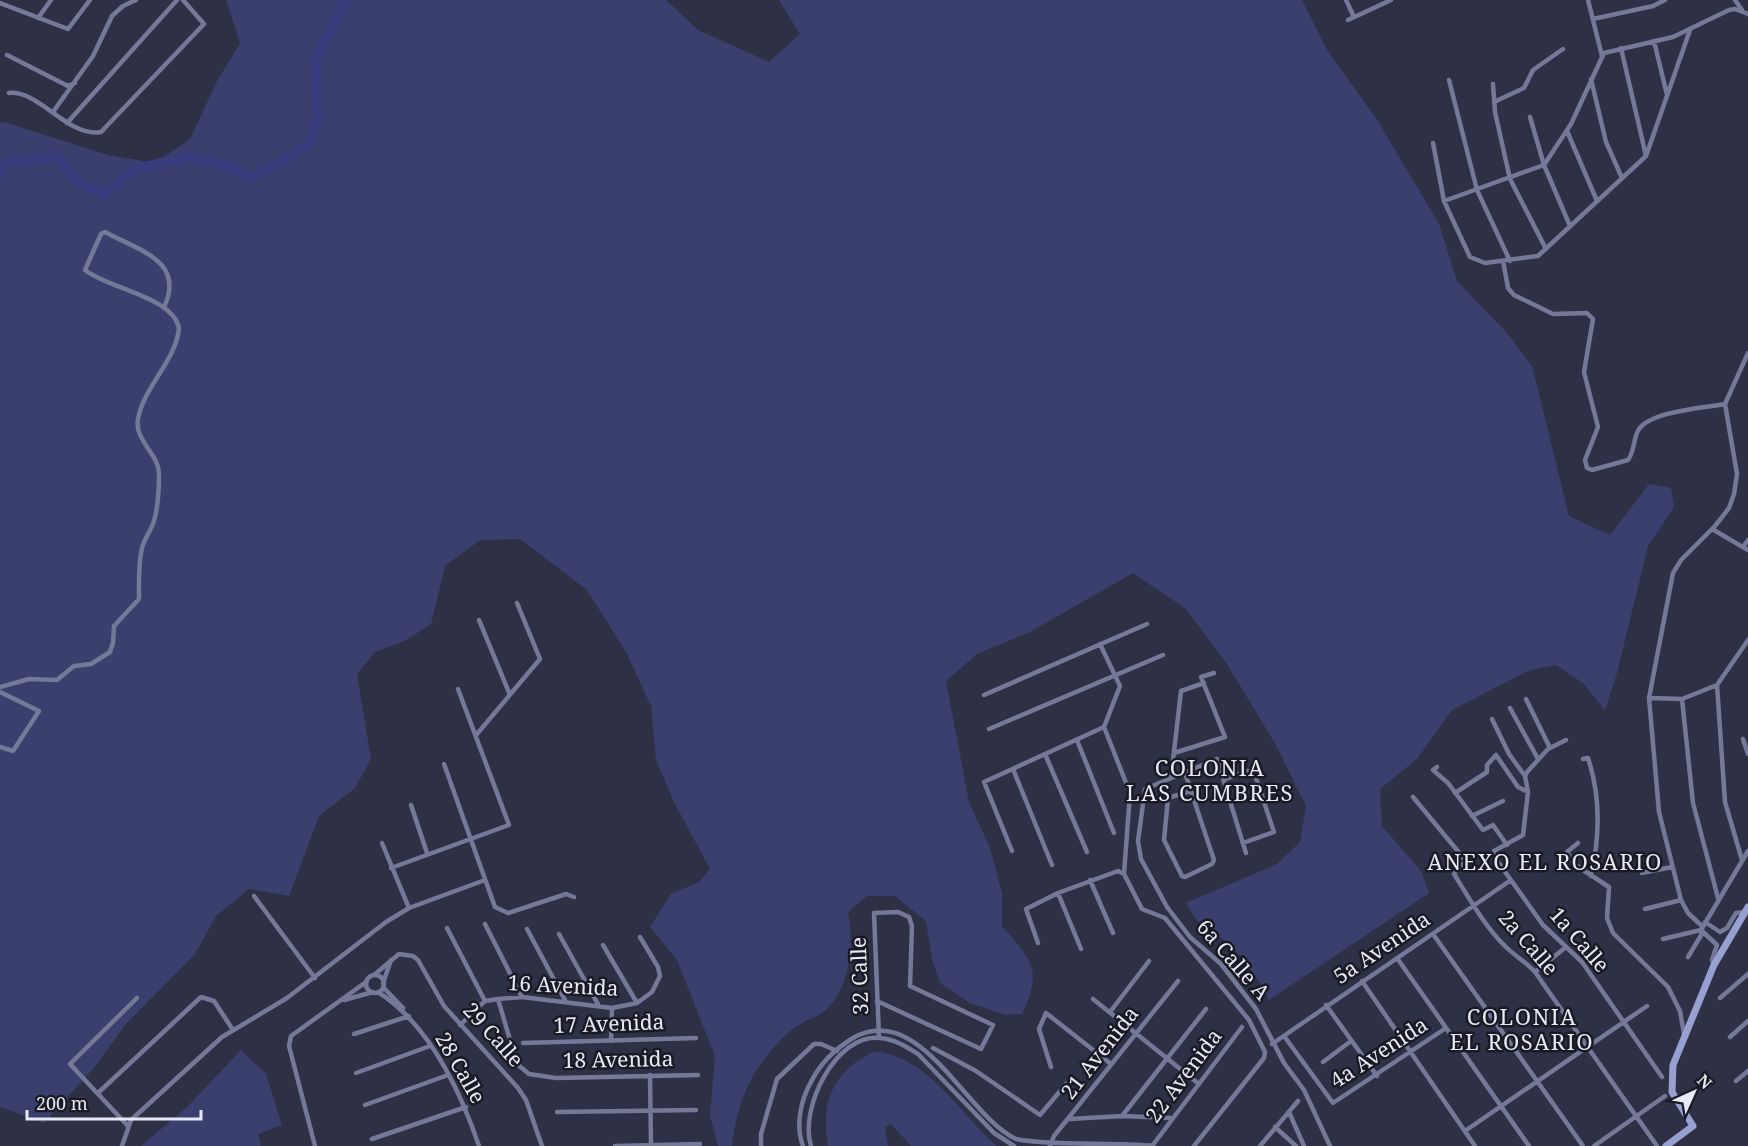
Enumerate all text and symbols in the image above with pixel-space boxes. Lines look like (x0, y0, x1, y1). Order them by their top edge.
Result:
district label: COLONIA LAS CUMBRES (1126, 752, 1294, 807)
district label: ANEXO EL ROSARIO (1427, 846, 1663, 876)
street label: 1a Calle (1544, 901, 1616, 978)
street label: 2a Calle (1493, 904, 1565, 981)
street label: 5a Avenida (1328, 905, 1435, 990)
street label: 6a Calle A (1191, 913, 1277, 1006)
street label: 32 Calle (844, 937, 874, 1015)
street label: 16 Avenida (507, 968, 619, 1002)
street label: 29 Calle (457, 996, 530, 1073)
street label: 21 Avenida (1054, 1000, 1144, 1105)
district label: COLONIA EL ROSARIO (1450, 1001, 1594, 1056)
street label: 17 Avenida (553, 1007, 665, 1039)
street label: 4a Avenida (1324, 1010, 1433, 1094)
street label: 22 Avenida (1139, 1023, 1228, 1128)
street label: 28 Calle (429, 1027, 492, 1108)
street label: 18 Avenida (562, 1044, 674, 1074)
north arrow (1664, 1062, 1724, 1122)
text: N (1692, 1069, 1717, 1094)
scale bar (27, 1083, 201, 1121)
text: 200 m (36, 1091, 88, 1115)

